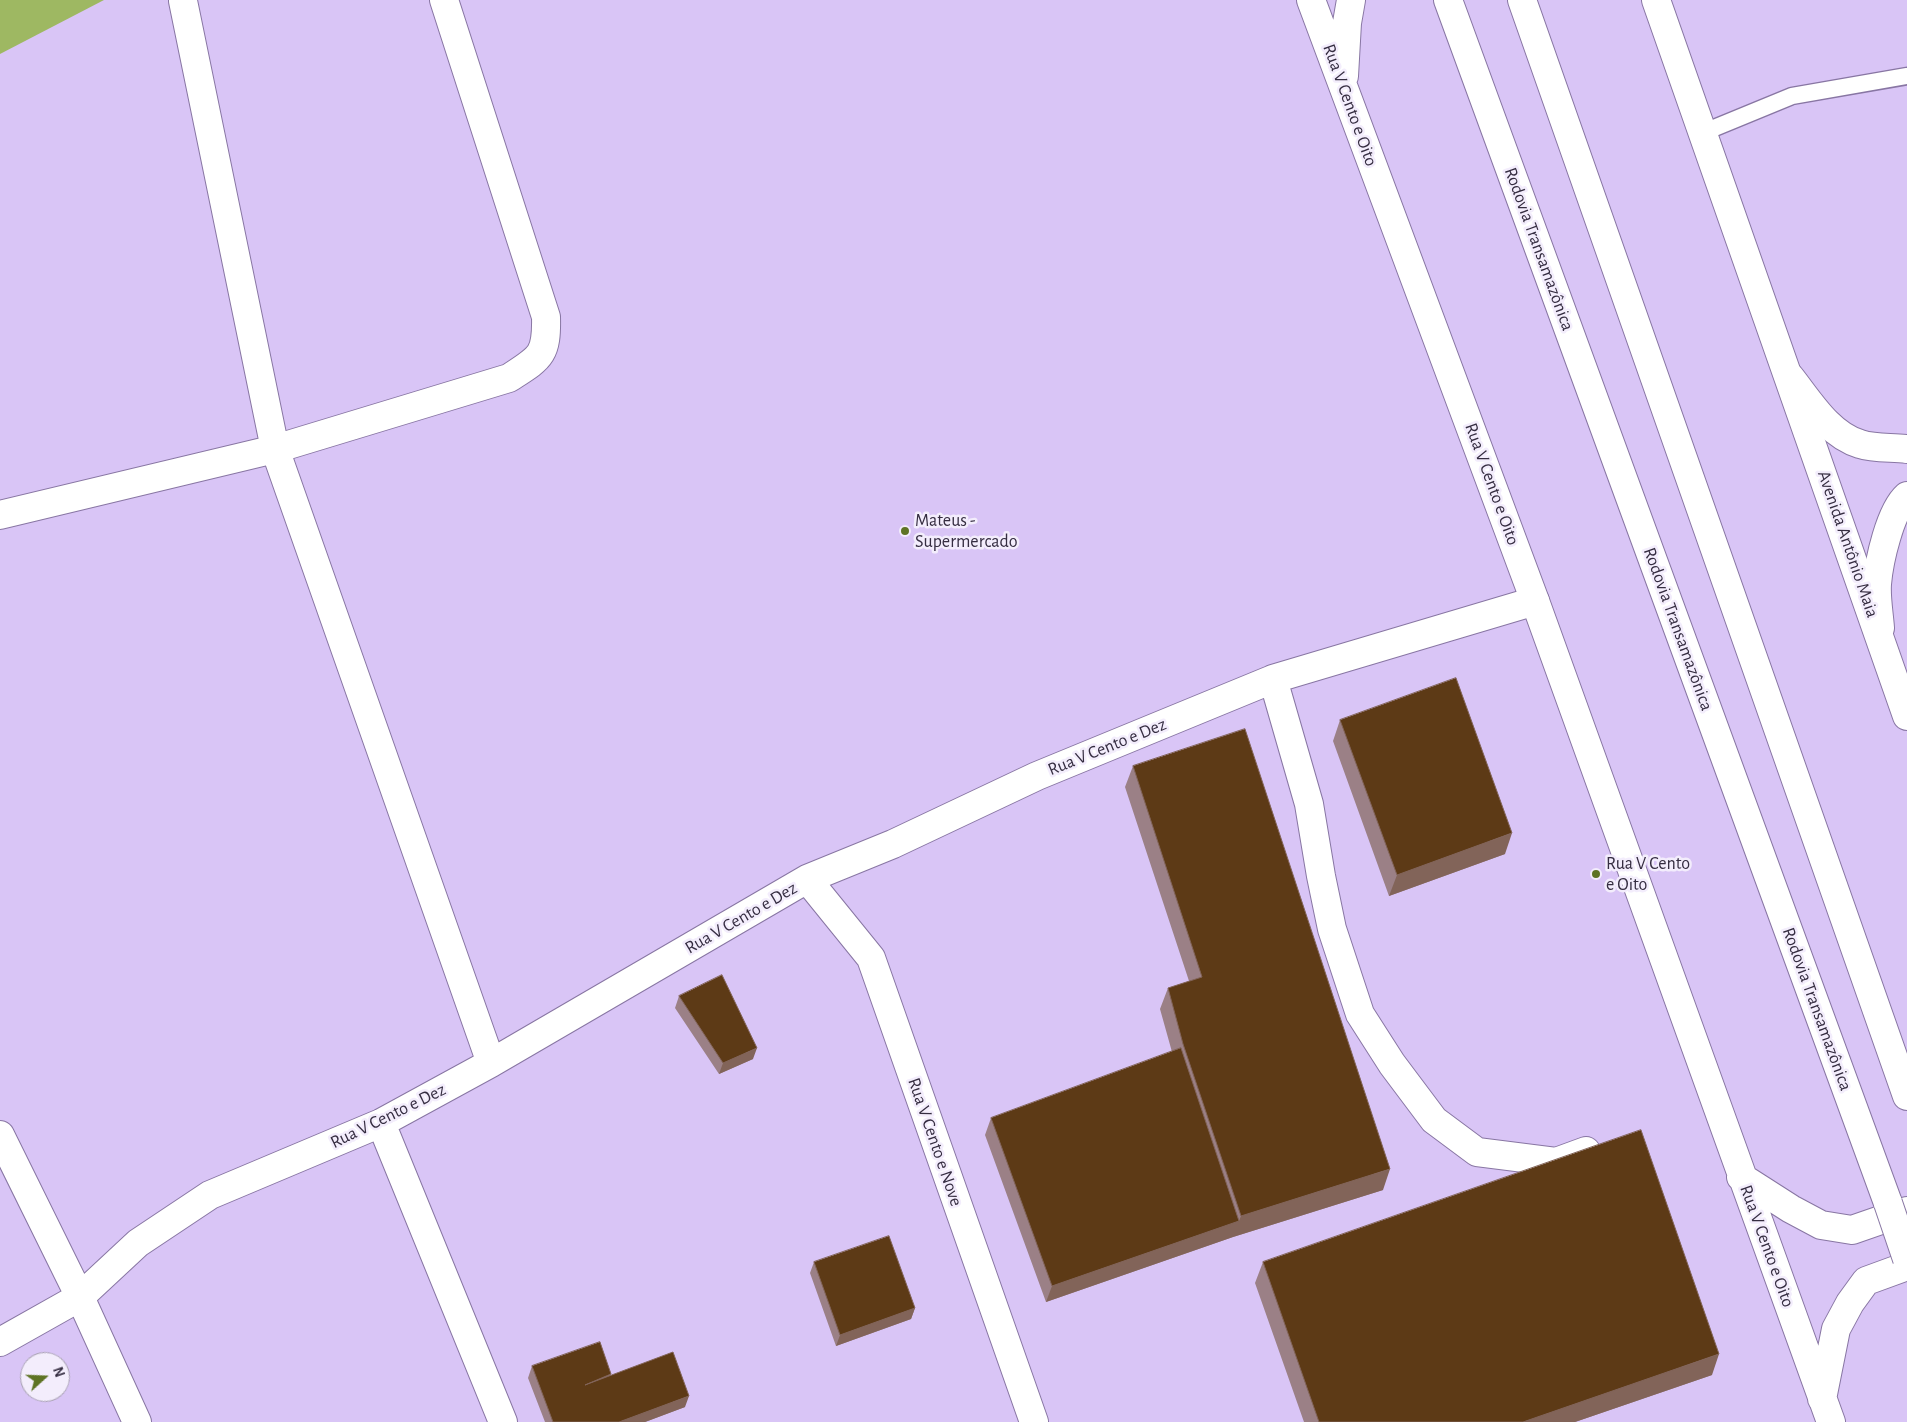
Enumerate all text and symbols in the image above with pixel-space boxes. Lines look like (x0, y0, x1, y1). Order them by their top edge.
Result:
street label: Rua V Cento e Oito (1318, 41, 1382, 169)
street label: Rodovia Transamazônica (1499, 164, 1579, 334)
street label: Rua V Cento e Oito (1460, 420, 1524, 548)
street label: Avenida Antônio Maia (1813, 468, 1883, 620)
place label: Mateus - Supermercado (915, 510, 1018, 552)
marker: Mateus - Supermercado (899, 525, 911, 537)
street label: Rodovia Transamazônica (1638, 544, 1718, 714)
street label: Rua V Cento e Dez (1045, 713, 1169, 781)
place label: Rua V Cento e Oito (1606, 853, 1690, 896)
marker: Rua V Cento e Oito (1590, 868, 1602, 880)
street label: Rua V Cento e Dez (681, 877, 801, 959)
street label: Rodovia Transamazônica (1777, 924, 1857, 1094)
street label: Rua V Cento e Nove (903, 1075, 967, 1209)
street label: Rua V Cento e Dez (327, 1079, 449, 1153)
street label: Rua V Cento e Oito (1735, 1182, 1799, 1310)
north arrow (20, 1352, 70, 1402)
text: N (50, 1365, 66, 1379)

